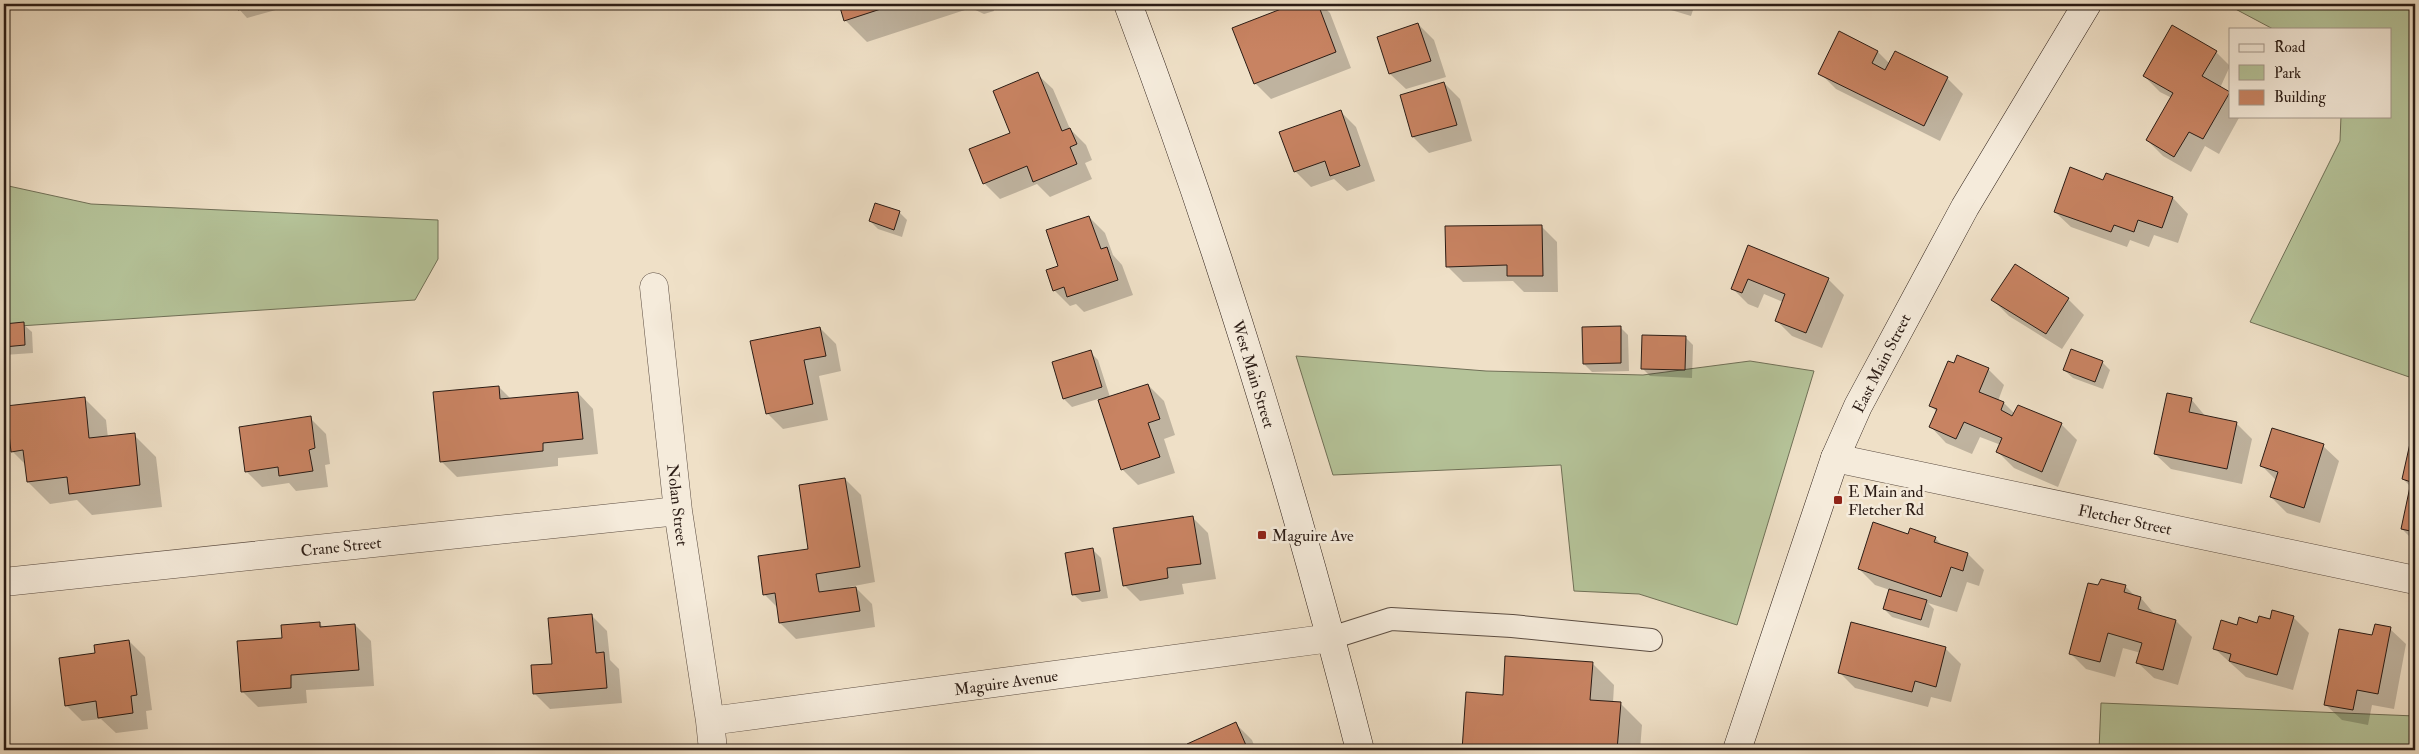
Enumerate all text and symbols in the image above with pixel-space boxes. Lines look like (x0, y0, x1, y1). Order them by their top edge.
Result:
legend (2229, 28, 2392, 118)
text: Road (2274, 38, 2306, 57)
text: Park (2274, 64, 2301, 83)
text: Building (2274, 88, 2326, 107)
street label: East Main Street (1848, 311, 1915, 416)
street label: West Main Street (1227, 317, 1279, 431)
street label: Nolan Street (662, 463, 692, 547)
place label: E Main and Fletcher Rd (1848, 482, 1924, 520)
marker: E Main and Fletcher Rd (1832, 494, 1844, 506)
street label: Fletcher Street (2076, 500, 2173, 540)
place label: Maguire Ave (1272, 526, 1354, 546)
marker: Maguire Ave (1256, 529, 1268, 541)
street label: Crane Street (300, 533, 382, 561)
street label: Maguire Avenue (953, 666, 1060, 700)

